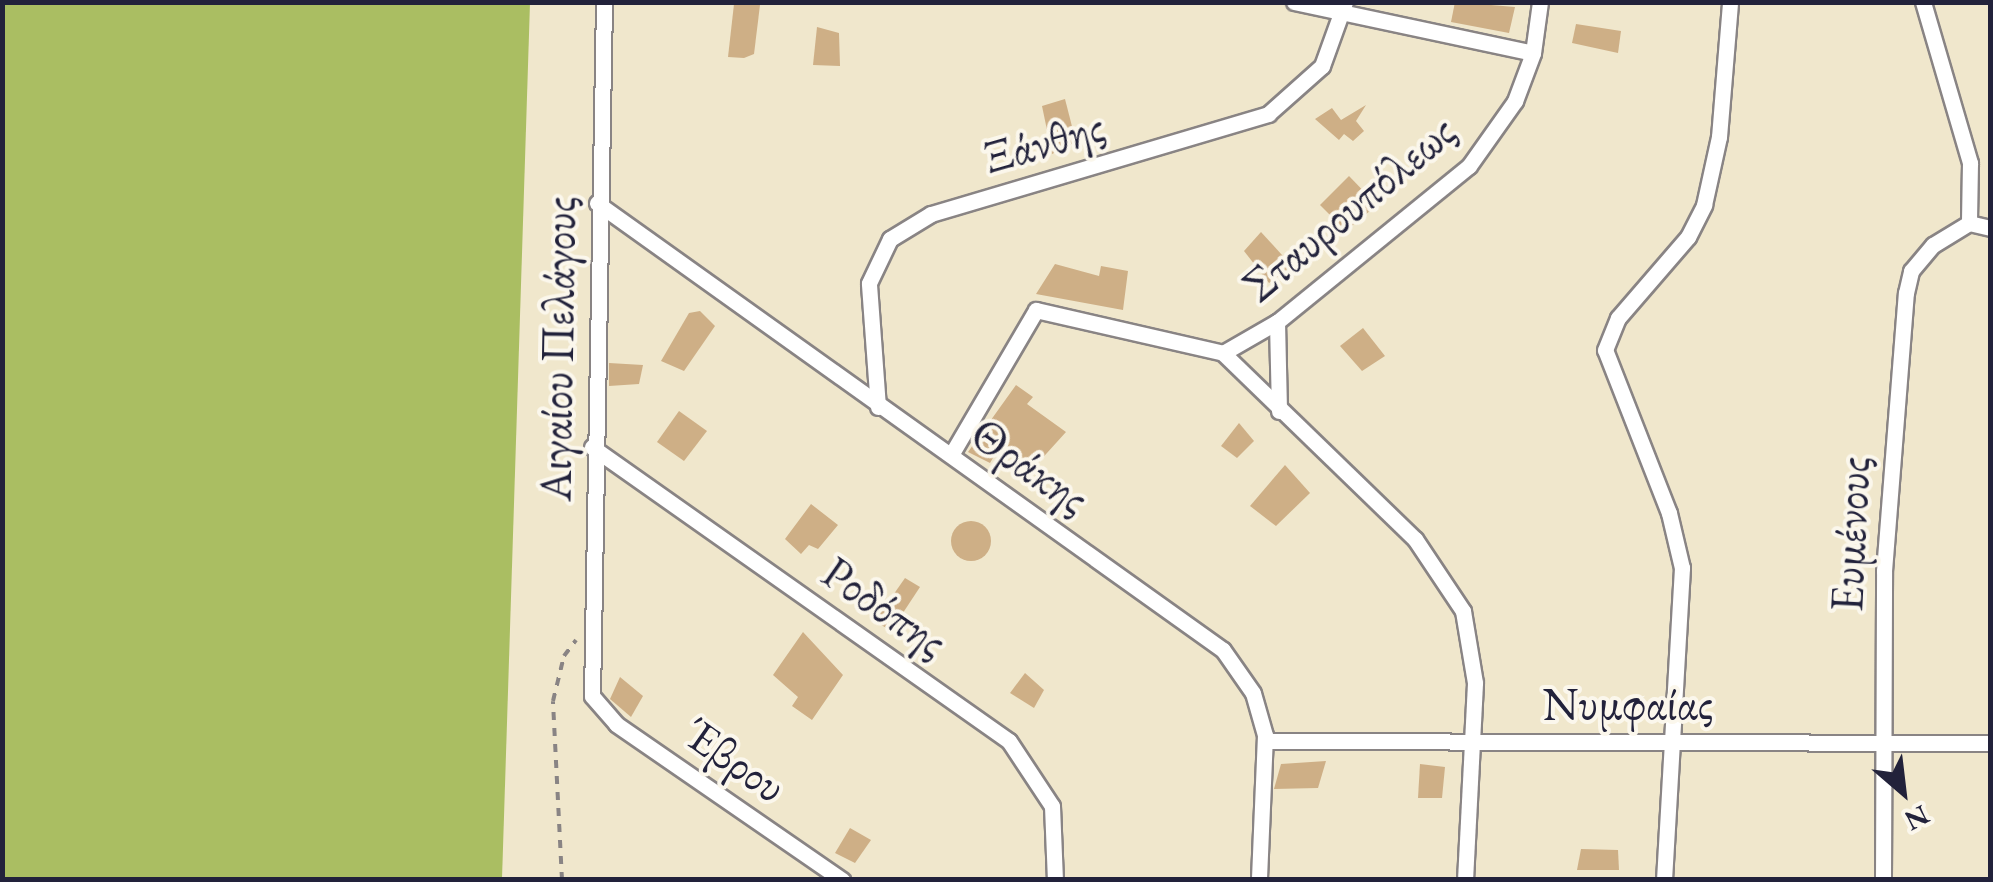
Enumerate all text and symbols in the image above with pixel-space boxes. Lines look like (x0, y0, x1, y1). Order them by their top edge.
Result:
street label: Ξάνθης (977, 99, 1111, 185)
street label: Σταυρουπόλεως (1232, 104, 1466, 312)
street label: Αιγαίου Πελάγους (527, 196, 587, 502)
street label: Θράκης (961, 406, 1099, 526)
street label: Ευμένους (1819, 455, 1881, 613)
street label: Ροδόπης (812, 545, 958, 669)
street label: Νυμφαίας (1543, 677, 1713, 731)
street label: Έβρου (674, 706, 796, 814)
north arrow (1853, 742, 1953, 842)
text: N (1899, 797, 1936, 840)

